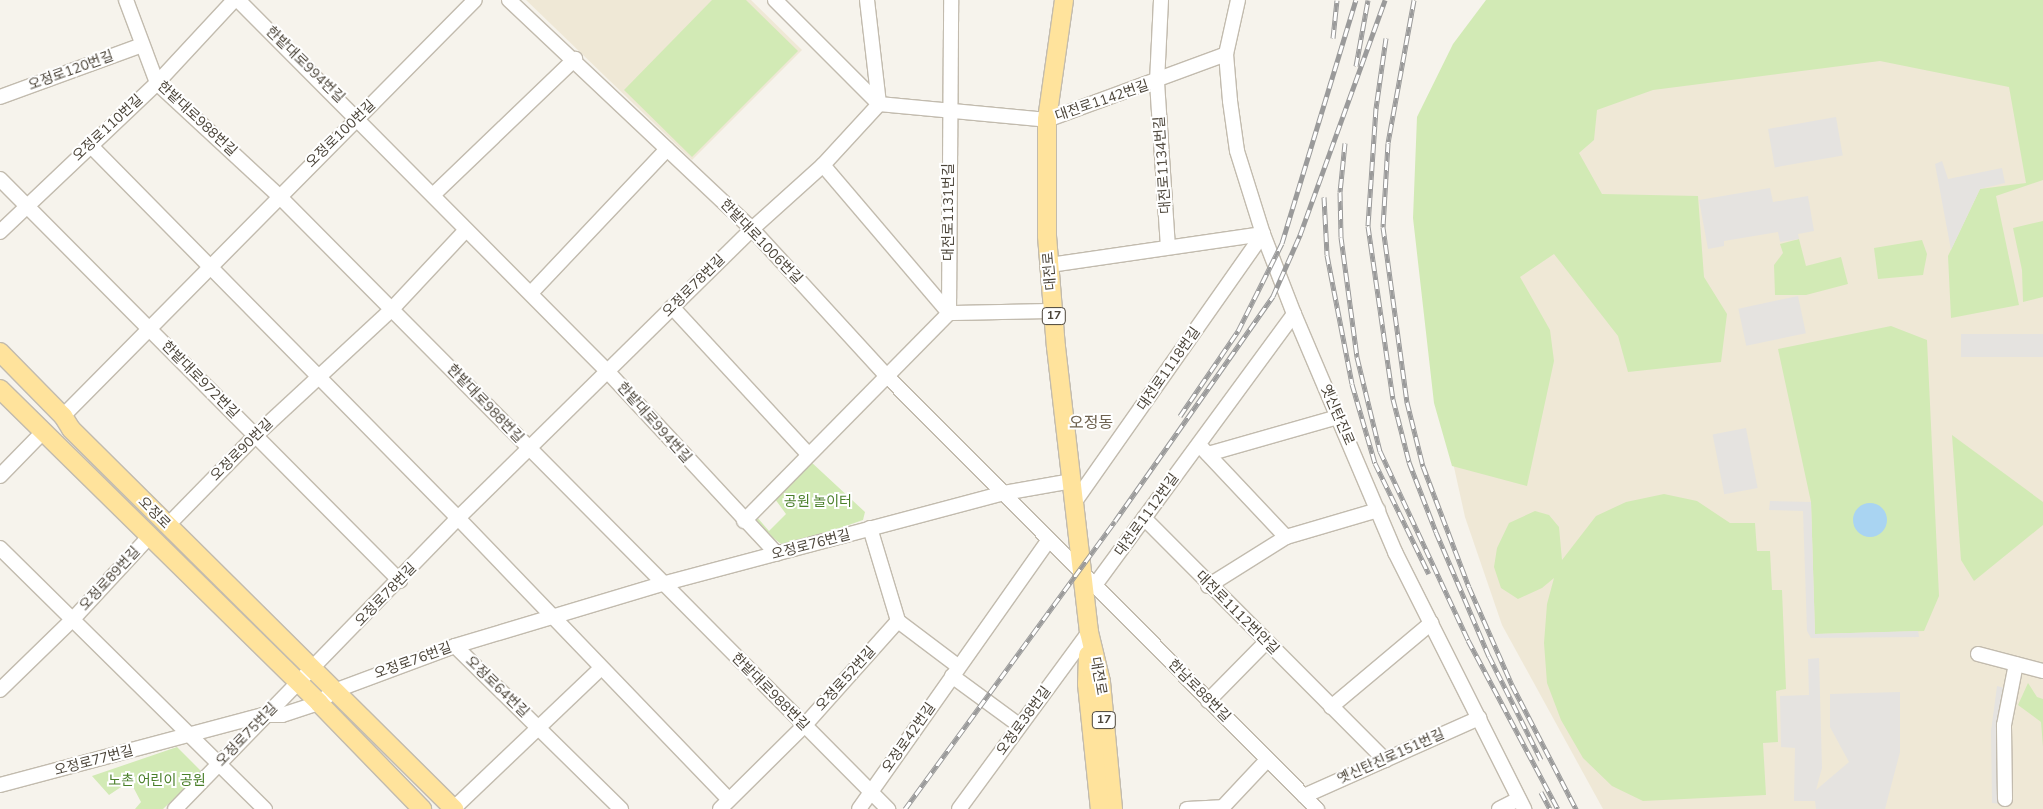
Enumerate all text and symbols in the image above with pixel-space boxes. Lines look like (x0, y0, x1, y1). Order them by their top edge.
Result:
street label: 한밭대로994번길 (262, 23, 348, 107)
street label: 오정로120번길 (26, 48, 116, 94)
street label: 대전로1142번길 (1053, 77, 1151, 125)
street label: 한밭대로988번길 (154, 78, 240, 160)
street label: 오정로110번길 (70, 91, 146, 165)
street label: 오정로100번길 (303, 97, 379, 171)
street label: 대전로1134번길 (1151, 116, 1175, 214)
street label: 대전로1131번길 (941, 163, 957, 261)
street label: 한밭대로1006번길 (716, 196, 806, 288)
street label: 오정로78번길 (659, 251, 729, 321)
street label: 대전로 (1040, 251, 1060, 291)
road number: 17 (1042, 306, 1066, 326)
street label: 대전로1118번길 (1134, 324, 1204, 414)
street label: 한밭대로972번길 (158, 338, 242, 422)
street label: 한밭대로988번길 (443, 361, 527, 447)
street label: 한밭대로994번길 (613, 379, 695, 467)
street label: 옛신탄진로 (1317, 382, 1357, 448)
district label: 오정동 (1069, 413, 1113, 433)
street label: 오정로90번길 (207, 415, 277, 485)
street label: 대전로1112번길 (1111, 470, 1183, 560)
street label: 오정로 (134, 493, 174, 533)
park label: 공원 놀이터 (784, 494, 852, 510)
street label: 오정로76번길 (770, 526, 852, 564)
street label: 오정로89번길 (76, 544, 144, 614)
street label: 오정로78번길 (352, 560, 420, 630)
street label: 대전로1112번안길 (1192, 568, 1282, 658)
street label: 오정로76번길 (372, 639, 454, 683)
street label: 오정로52번길 (813, 643, 879, 715)
street label: 한밭대로988번길 (728, 650, 812, 734)
street label: 오정로64번길 (462, 653, 532, 721)
street label: 대전로 (1086, 656, 1110, 696)
street label: 한남로88번길 (1164, 656, 1234, 726)
street label: 오정로38번길 (993, 683, 1055, 759)
street label: 오정로75번길 (213, 700, 281, 770)
street label: 오정로42번길 (879, 700, 939, 776)
road number: 17 (1092, 710, 1116, 730)
street label: 옛신탄진로151번길 (1335, 726, 1447, 788)
street label: 오정로77번길 (53, 742, 135, 780)
park label: 노촌 어린이 공원 (108, 773, 206, 789)

